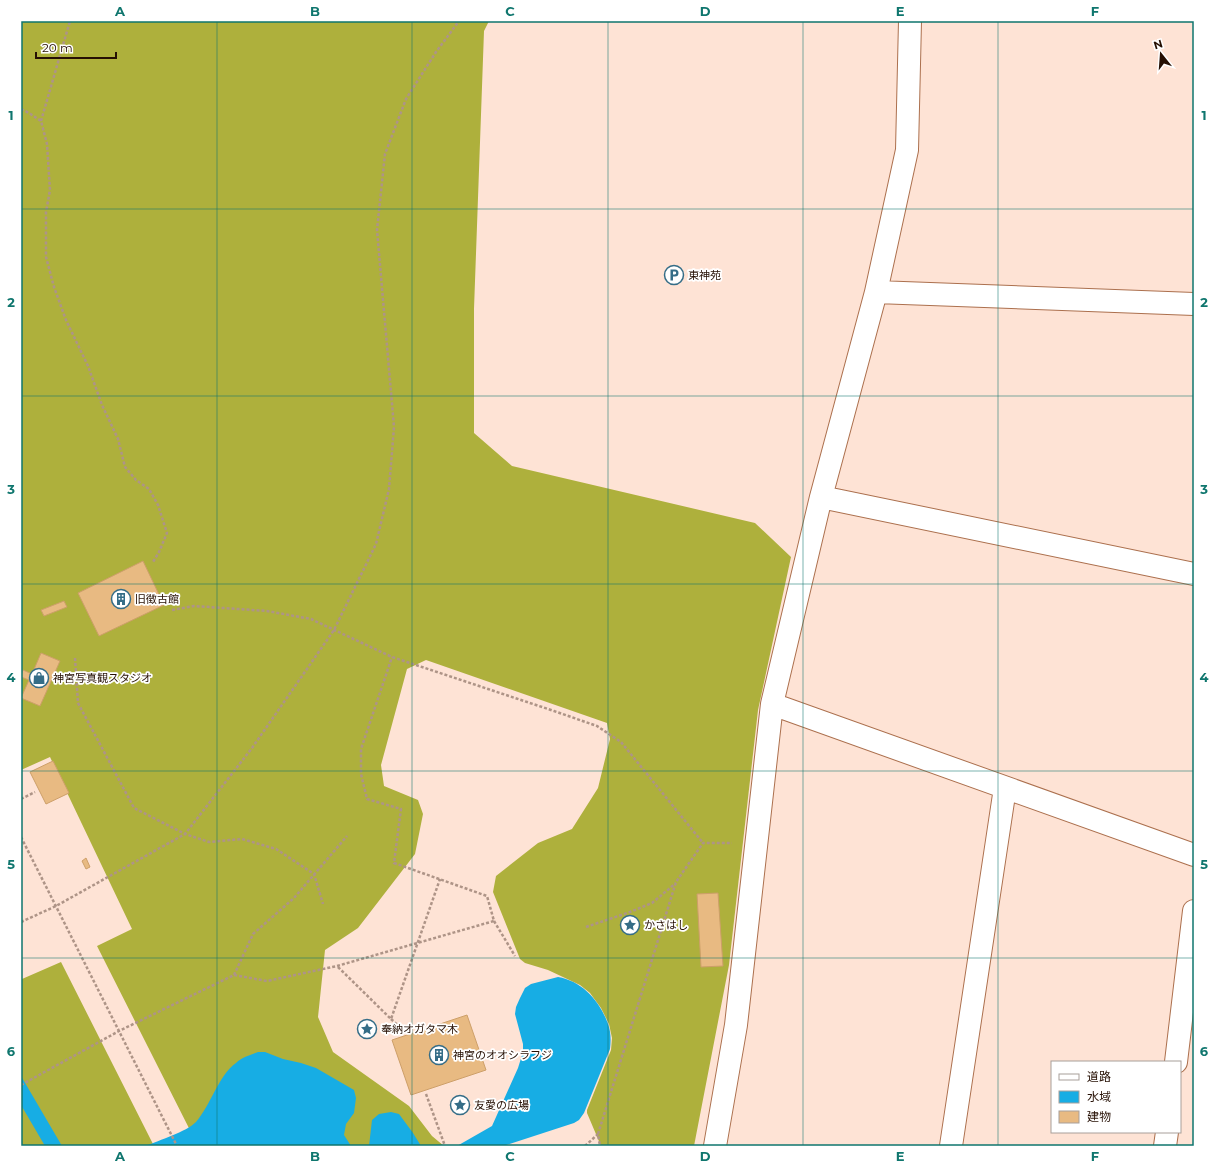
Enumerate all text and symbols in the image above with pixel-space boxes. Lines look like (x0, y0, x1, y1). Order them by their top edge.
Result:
text: A (114, 3, 126, 19)
text: B (310, 3, 320, 19)
text: C (505, 3, 515, 19)
text: D (700, 3, 711, 19)
text: E (896, 3, 905, 19)
text: F (1091, 3, 1099, 19)
scale bar (36, 34, 116, 60)
north arrow (1141, 34, 1181, 74)
text: N (1152, 36, 1164, 52)
text: 20 m (42, 40, 73, 55)
text: 1 (8, 107, 14, 123)
text: 1 (1201, 107, 1207, 123)
parking icon: 東神苑 (663, 264, 685, 286)
place label: 東神苑 (688, 268, 721, 282)
text: 2 (7, 294, 15, 310)
text: 2 (1200, 294, 1208, 310)
text: 3 (6, 481, 15, 497)
text: 3 (1199, 481, 1208, 497)
building icon: 旧徴古館 (110, 588, 132, 610)
place label: 旧徴古館 (135, 592, 179, 606)
shop icon: 神宮写真観スタジオ (28, 667, 50, 689)
text: 4 (7, 669, 16, 685)
text: 4 (1200, 669, 1209, 685)
place label: 神宮写真観スタジオ (53, 671, 152, 685)
text: 5 (7, 856, 15, 872)
text: 5 (1200, 856, 1208, 872)
place icon: かさはし (619, 914, 641, 936)
place label: かさはし (644, 918, 688, 932)
place icon: 奉納オガタマ木 (356, 1018, 378, 1040)
place label: 奉納オガタマ木 (381, 1022, 458, 1036)
text: 6 (7, 1043, 16, 1059)
text: 6 (1200, 1043, 1209, 1059)
building icon: 神宮のオオシラフジ (428, 1044, 450, 1066)
place label: 神宮のオオシラフジ (453, 1048, 552, 1062)
legend (1051, 1061, 1181, 1133)
text: 道路 (1087, 1069, 1111, 1084)
text: 水域 (1087, 1089, 1111, 1104)
place icon: 友愛の広場 (449, 1094, 471, 1116)
place label: 友愛の広場 (474, 1098, 529, 1112)
text: 建物 (1087, 1109, 1111, 1124)
text: A (114, 1148, 126, 1164)
text: B (310, 1148, 320, 1164)
text: C (505, 1148, 515, 1164)
text: D (700, 1148, 711, 1164)
text: E (896, 1148, 905, 1164)
text: F (1091, 1148, 1099, 1164)

